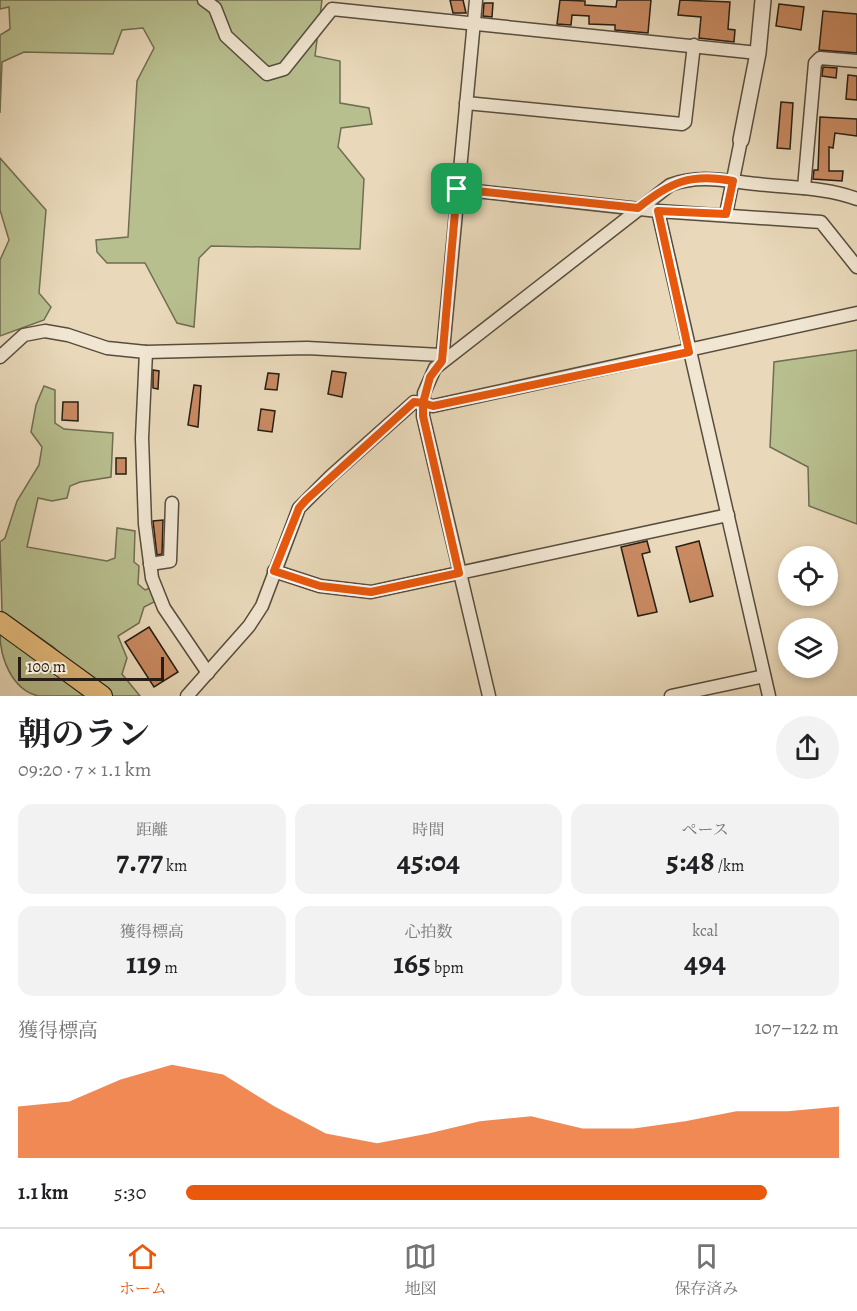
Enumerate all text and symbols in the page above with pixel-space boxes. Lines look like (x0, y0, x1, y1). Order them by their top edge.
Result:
pin (431, 163, 482, 214)
icon: arrive (440, 172, 473, 205)
map controls (778, 546, 838, 678)
button: locate (778, 546, 838, 606)
button: layers (778, 618, 838, 678)
scale bar (18, 654, 164, 682)
text: 100 m (27, 656, 66, 678)
text: 朝のラン (18, 711, 150, 756)
button: share (776, 716, 839, 779)
text: 09:20 · 7 × 1.1 km (18, 756, 151, 783)
text: 距離 (136, 819, 168, 841)
text: 時間 (412, 819, 445, 841)
text: ペース (682, 819, 729, 841)
text: 7.77 (116, 841, 163, 881)
text: 45:04 (397, 841, 460, 881)
text: 5:48 (666, 841, 715, 881)
text: km (163, 855, 187, 877)
text: /km (715, 855, 744, 877)
text: kcal (692, 920, 718, 942)
text: 獲得標高 (120, 921, 184, 943)
text: 心拍数 (404, 921, 453, 943)
text: 494 (684, 942, 726, 982)
text: 119 (126, 943, 161, 983)
text: 165 (393, 943, 431, 983)
text: m (161, 957, 178, 979)
text: bpm (431, 957, 464, 979)
text: 107–122 m (755, 1014, 839, 1041)
text: 獲得標高 (18, 1017, 98, 1044)
text: 1.1 km (18, 1179, 68, 1206)
text: 5:30 (114, 1179, 146, 1206)
tab: ホーム (119, 1240, 167, 1300)
tab: 地図 (404, 1240, 437, 1300)
tab: 保存済み (674, 1240, 738, 1300)

